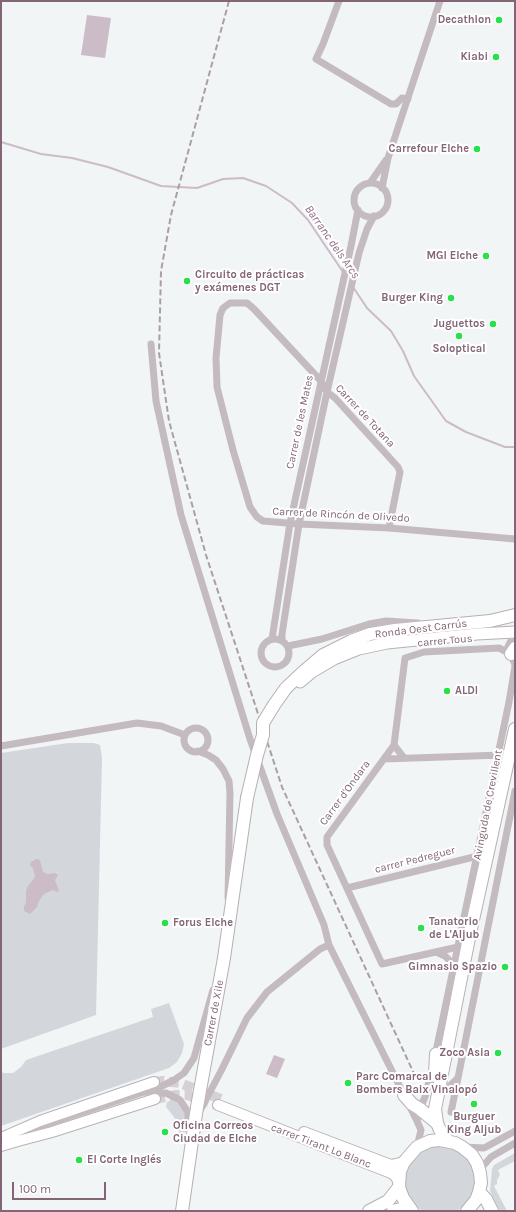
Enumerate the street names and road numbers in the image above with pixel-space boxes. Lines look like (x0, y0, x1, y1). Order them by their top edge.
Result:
street label: Carrer de les Mates (284, 374, 316, 470)
street label: Carrer de Totana (332, 382, 398, 450)
street label: Carrer de Rincón de Olivedo (272, 505, 410, 525)
street label: Ronda Oest Carrús (374, 617, 468, 641)
street label: carrer Tous (417, 632, 473, 650)
street label: Avinguda de Crevillent (471, 749, 505, 861)
street label: Carrer d'Ondara (317, 758, 373, 828)
street label: carrer Pedreguer (373, 844, 457, 876)
street label: Carrer de Xile (201, 979, 227, 1047)
street label: carrer Tirant Lo Blanc (269, 1121, 373, 1171)

